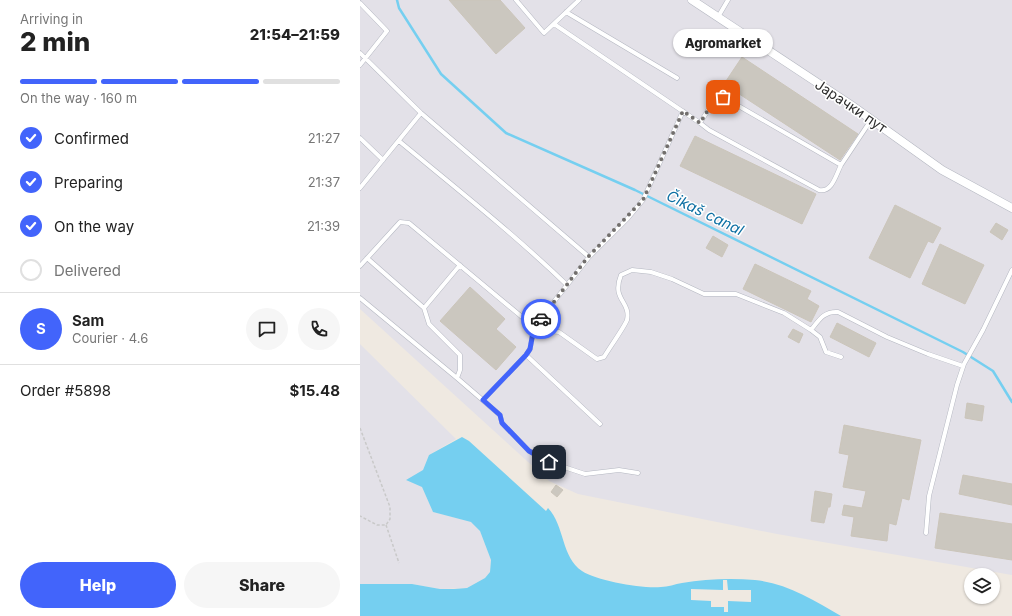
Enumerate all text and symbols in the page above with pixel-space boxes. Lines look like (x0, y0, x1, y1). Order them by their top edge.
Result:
text: Arriving in (20, 11, 83, 27)
text: 21:54–21:59 (250, 25, 340, 44)
text: 2 min (20, 26, 90, 57)
callout: Agromarket (673, 29, 773, 57)
text: Agromarket (685, 35, 761, 51)
street label: Јарачки пут (812, 75, 891, 136)
pin (706, 80, 740, 114)
icon: bag (712, 86, 734, 108)
text: On the way · 160 m (20, 90, 137, 106)
icon: check (20, 127, 42, 149)
text: Confirmed (54, 129, 129, 148)
text: 21:27 (308, 130, 340, 146)
icon: check (20, 171, 42, 193)
text: Preparing (54, 173, 123, 192)
text: 21:37 (308, 174, 340, 190)
water label: Čikaš canal (664, 186, 747, 240)
icon: check (20, 215, 42, 237)
text: On the way (54, 217, 134, 236)
text: 21:39 (307, 218, 340, 234)
text: Delivered (54, 261, 121, 280)
courier (521, 299, 561, 339)
button: chat (246, 308, 288, 350)
button: phone (298, 308, 340, 350)
icon: car (530, 308, 552, 330)
text: Sam (72, 311, 104, 330)
text: S (36, 319, 46, 338)
text: Courier · 4.6 (72, 330, 148, 346)
text: Order #5898 (20, 381, 111, 400)
text: $15.48 (290, 381, 340, 400)
pin (532, 445, 566, 479)
icon: home (538, 451, 560, 473)
button: Help (20, 562, 176, 608)
button: Share (184, 562, 340, 608)
map controls (964, 568, 1000, 604)
button: layers (964, 568, 1000, 604)

